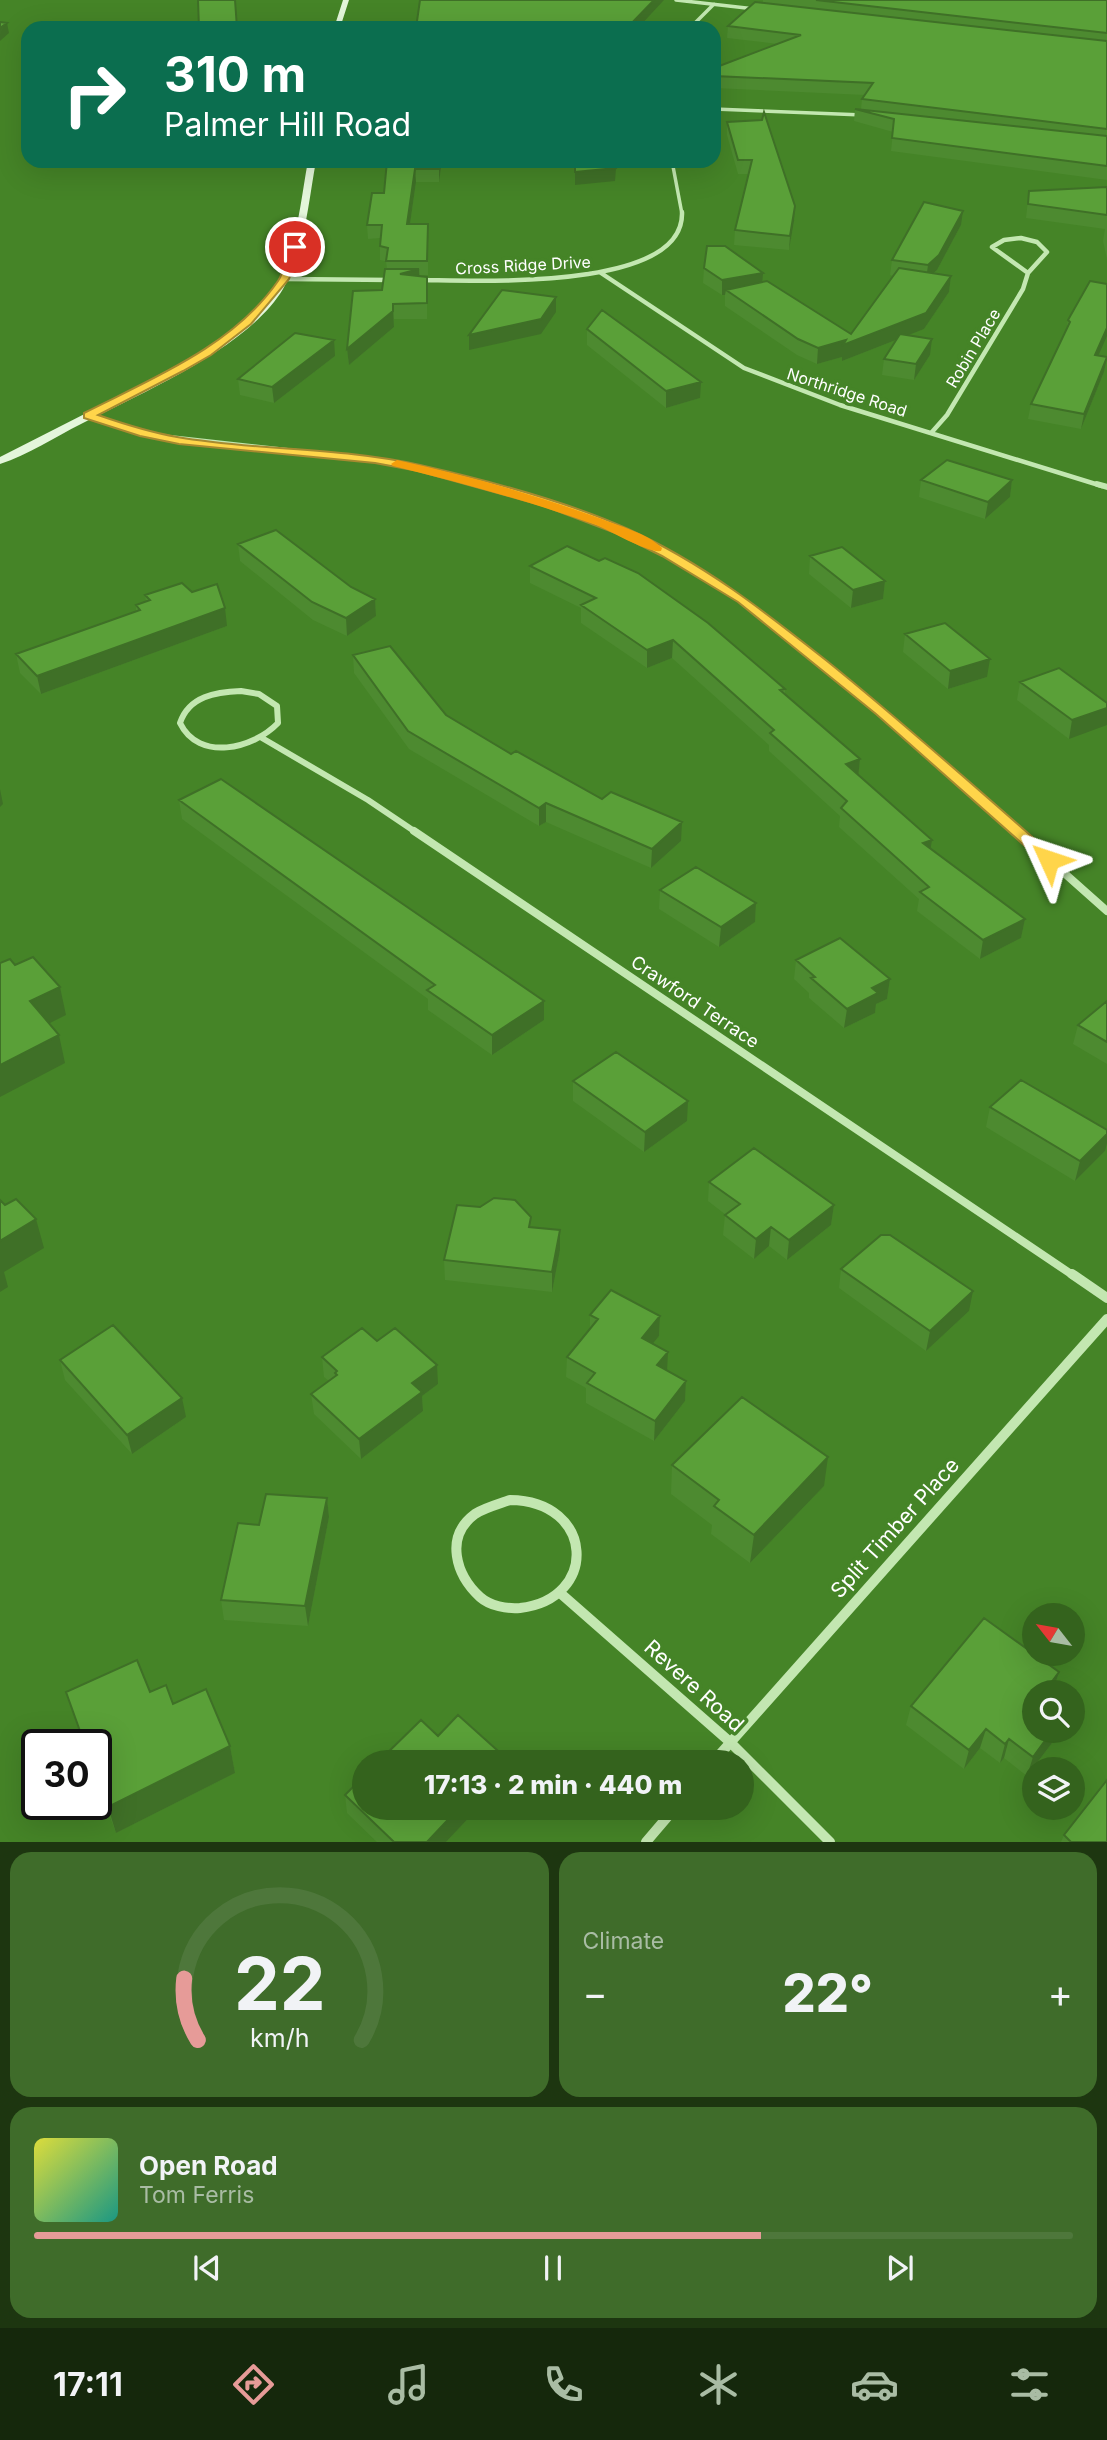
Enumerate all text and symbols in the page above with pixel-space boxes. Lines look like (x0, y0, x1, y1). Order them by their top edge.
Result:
text: 310 m (164, 45, 306, 104)
icon: right (49, 49, 140, 140)
text: Palmer Hill Road (164, 105, 411, 144)
pin (265, 217, 325, 277)
icon: arrive (276, 228, 314, 266)
street label: Cross Ridge Drive (455, 251, 591, 279)
street label: Robin Place (942, 305, 1004, 391)
street label: Northridge Road (785, 363, 909, 421)
position arrow (1012, 823, 1086, 897)
street label: Crawford Terrace (627, 951, 763, 1052)
street label: Split Timber Place (825, 1453, 964, 1603)
north arrow (1022, 1603, 1085, 1666)
map controls (1022, 1603, 1085, 1820)
street label: Revere Road (640, 1635, 749, 1737)
button: search (1022, 1680, 1085, 1743)
speed limit sign: 30 (21, 1729, 112, 1820)
button: layers (1022, 1757, 1085, 1820)
text: 17:13 · 2 min · 440 m (424, 1769, 682, 1800)
text: Climate (583, 1927, 664, 1955)
text: 22 (233, 1940, 325, 2029)
text: 22° (783, 1962, 873, 2025)
text: − (583, 1970, 608, 2016)
text: + (1048, 1970, 1073, 2016)
text: km/h (250, 2023, 309, 2053)
text: Open Road (139, 2150, 278, 2181)
text: Tom Ferris (139, 2181, 254, 2209)
icon: previous (188, 2249, 226, 2287)
icon: pause (534, 2249, 572, 2287)
icon: next (881, 2249, 919, 2287)
icon: directions (229, 2360, 278, 2409)
icon: music (384, 2360, 433, 2409)
icon: phone (539, 2360, 588, 2409)
icon: climate (694, 2360, 743, 2409)
icon: car (850, 2360, 899, 2409)
icon: filters (1005, 2360, 1054, 2409)
text: 17:11 (53, 2365, 123, 2404)

